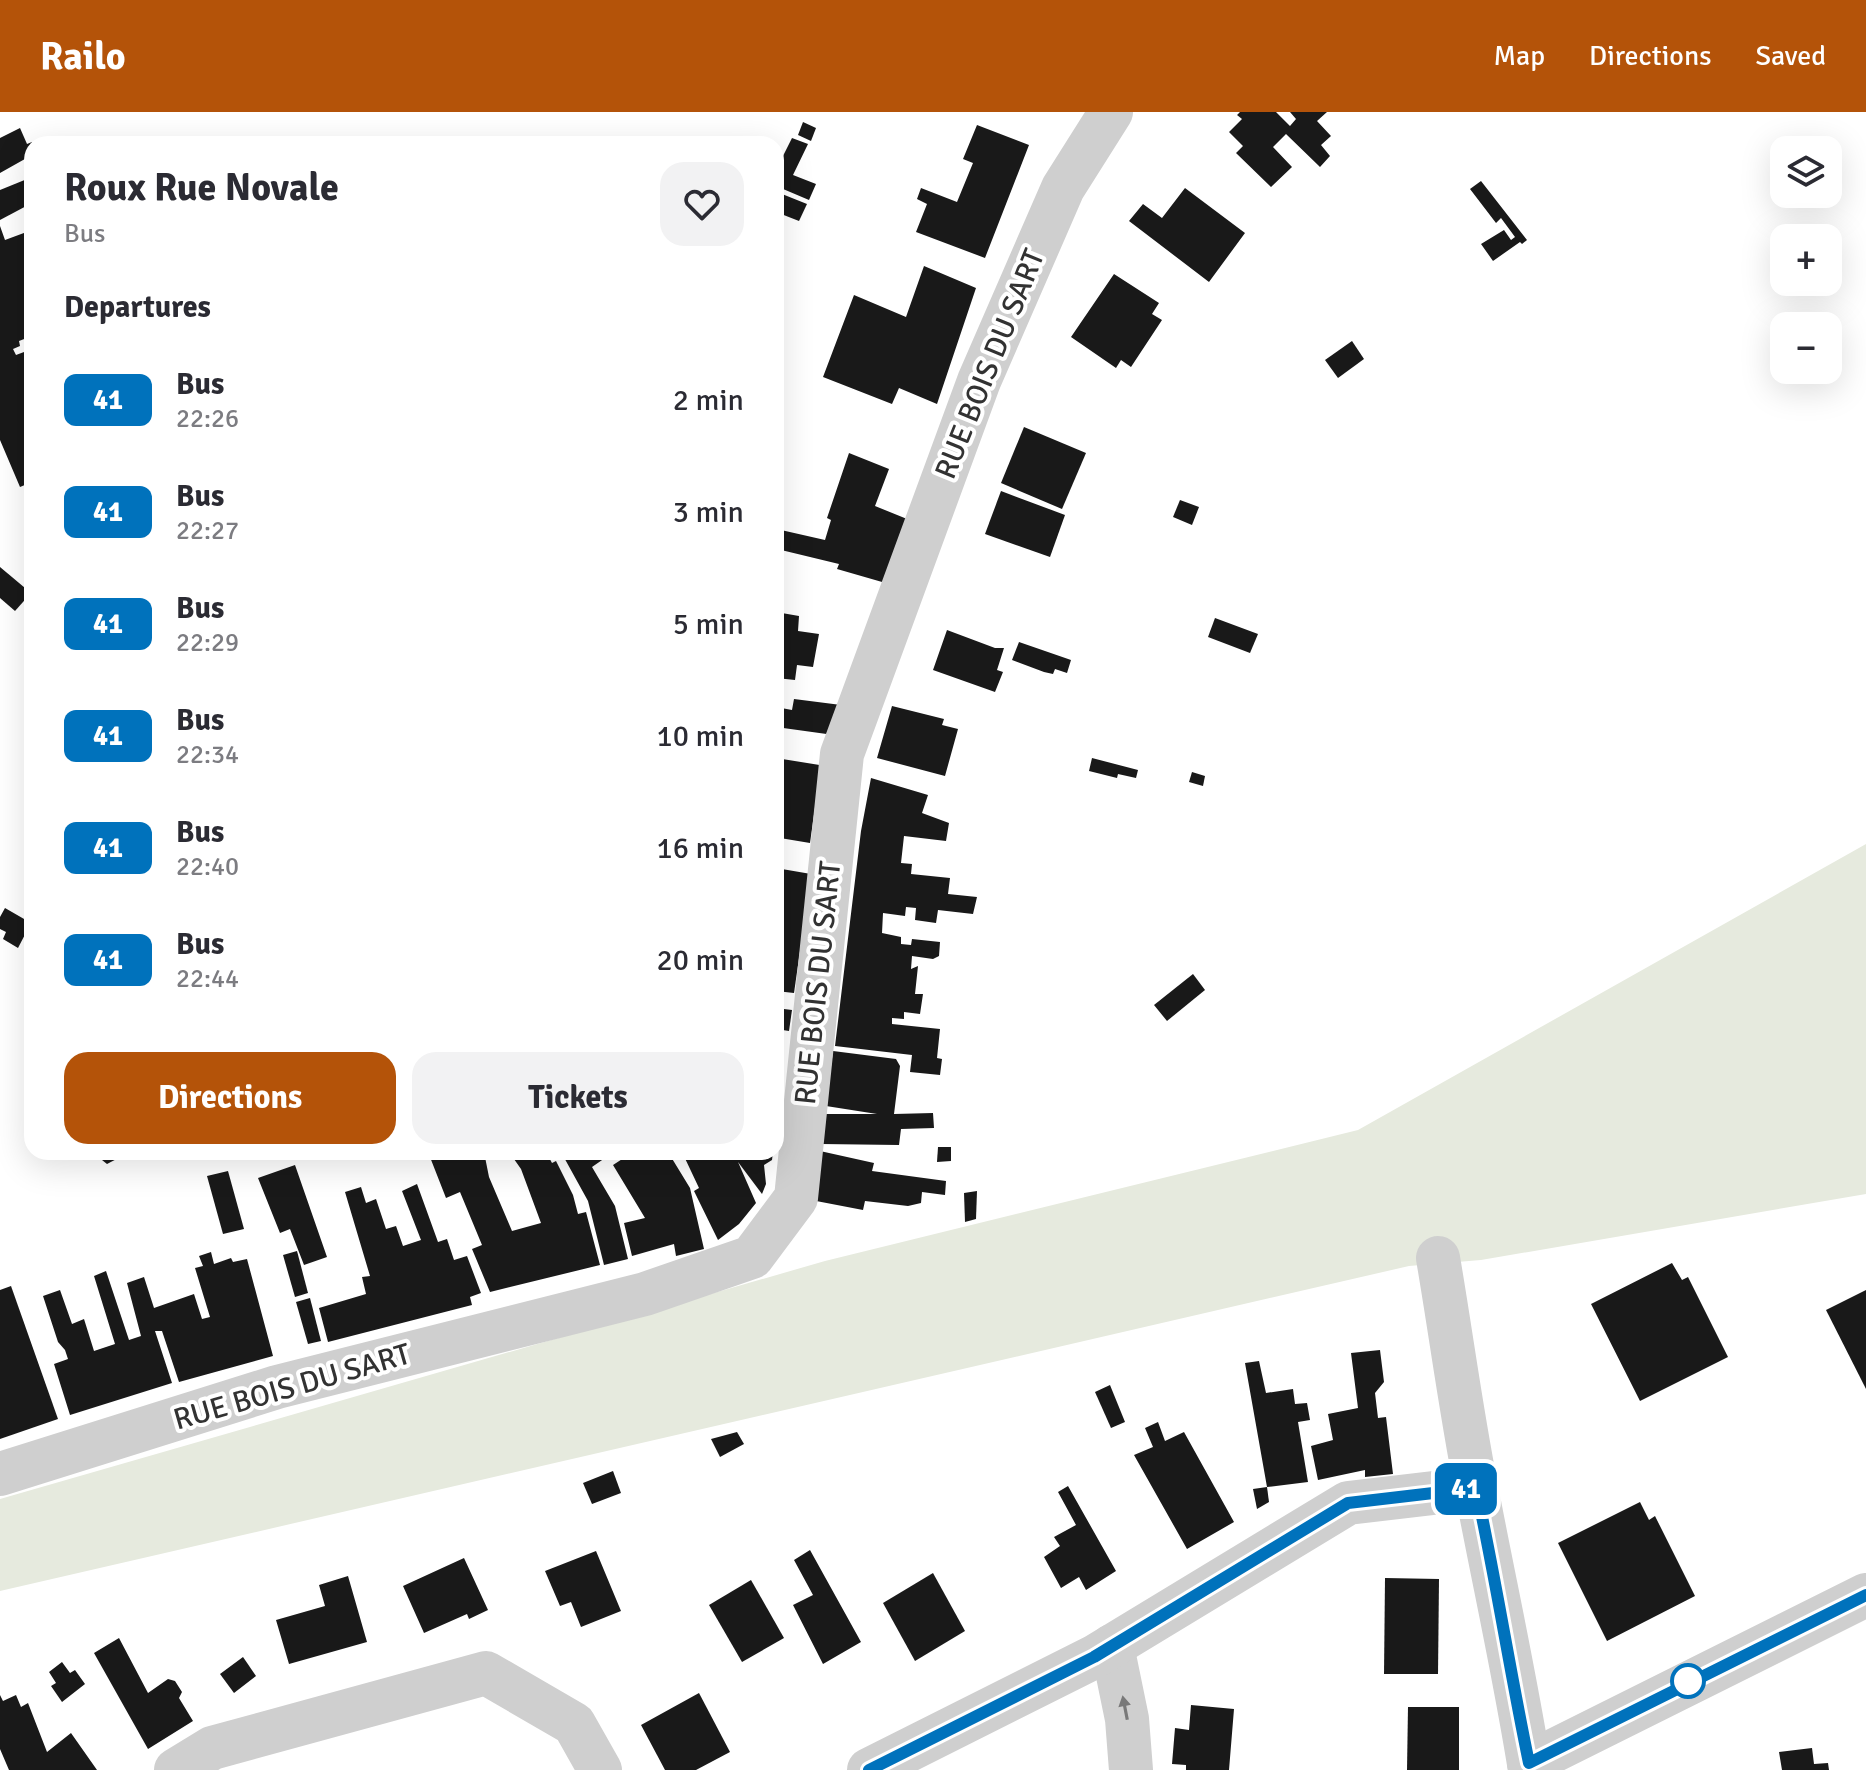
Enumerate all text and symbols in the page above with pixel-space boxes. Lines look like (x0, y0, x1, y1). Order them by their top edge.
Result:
text: Railo (40, 33, 125, 80)
text: Map (1493, 39, 1545, 73)
text: Directions (1589, 39, 1711, 73)
text: Saved (1755, 39, 1826, 73)
map controls (1770, 136, 1842, 384)
button: layers (1770, 136, 1842, 208)
button: heart (660, 162, 744, 246)
text: Roux Rue Novale (64, 164, 339, 211)
text: Bus (64, 218, 105, 250)
button: + (1770, 224, 1842, 296)
street label: RUE BOIS DU SART (927, 243, 1053, 484)
text: Departures (64, 289, 211, 326)
button: − (1770, 312, 1842, 384)
text: Bus (176, 366, 224, 403)
text: 2 min (673, 382, 744, 419)
text: 41 (93, 383, 123, 417)
text: 22:26 (176, 403, 239, 435)
text: Bus (176, 478, 224, 515)
text: 3 min (673, 494, 744, 531)
text: 41 (93, 495, 123, 529)
text: 22:27 (176, 515, 239, 547)
text: Bus (176, 590, 224, 627)
text: 5 min (673, 606, 744, 643)
text: 41 (93, 607, 123, 641)
text: 22:29 (176, 627, 239, 659)
text: Bus (176, 702, 224, 739)
text: 10 min (657, 718, 744, 755)
text: 41 (93, 719, 123, 753)
text: 22:34 (176, 739, 239, 771)
text: Bus (176, 814, 224, 851)
text: 16 min (657, 830, 744, 867)
text: 41 (93, 831, 123, 865)
text: 22:40 (176, 851, 239, 883)
street label: RUE BOIS DU SART (787, 859, 849, 1107)
text: Bus (176, 926, 224, 963)
text: 20 min (657, 942, 744, 979)
text: 41 (93, 943, 123, 977)
text: 22:44 (176, 963, 239, 995)
button: Directions (64, 1052, 396, 1144)
button: Tickets (412, 1052, 744, 1144)
street label: RUE BOIS DU SART (169, 1335, 415, 1438)
line badge: 41 (1430, 1463, 1502, 1515)
text: 41 (1451, 1472, 1481, 1506)
unlabelled marker (1671, 1664, 1705, 1698)
one-way arrow (1118, 1695, 1130, 1720)

